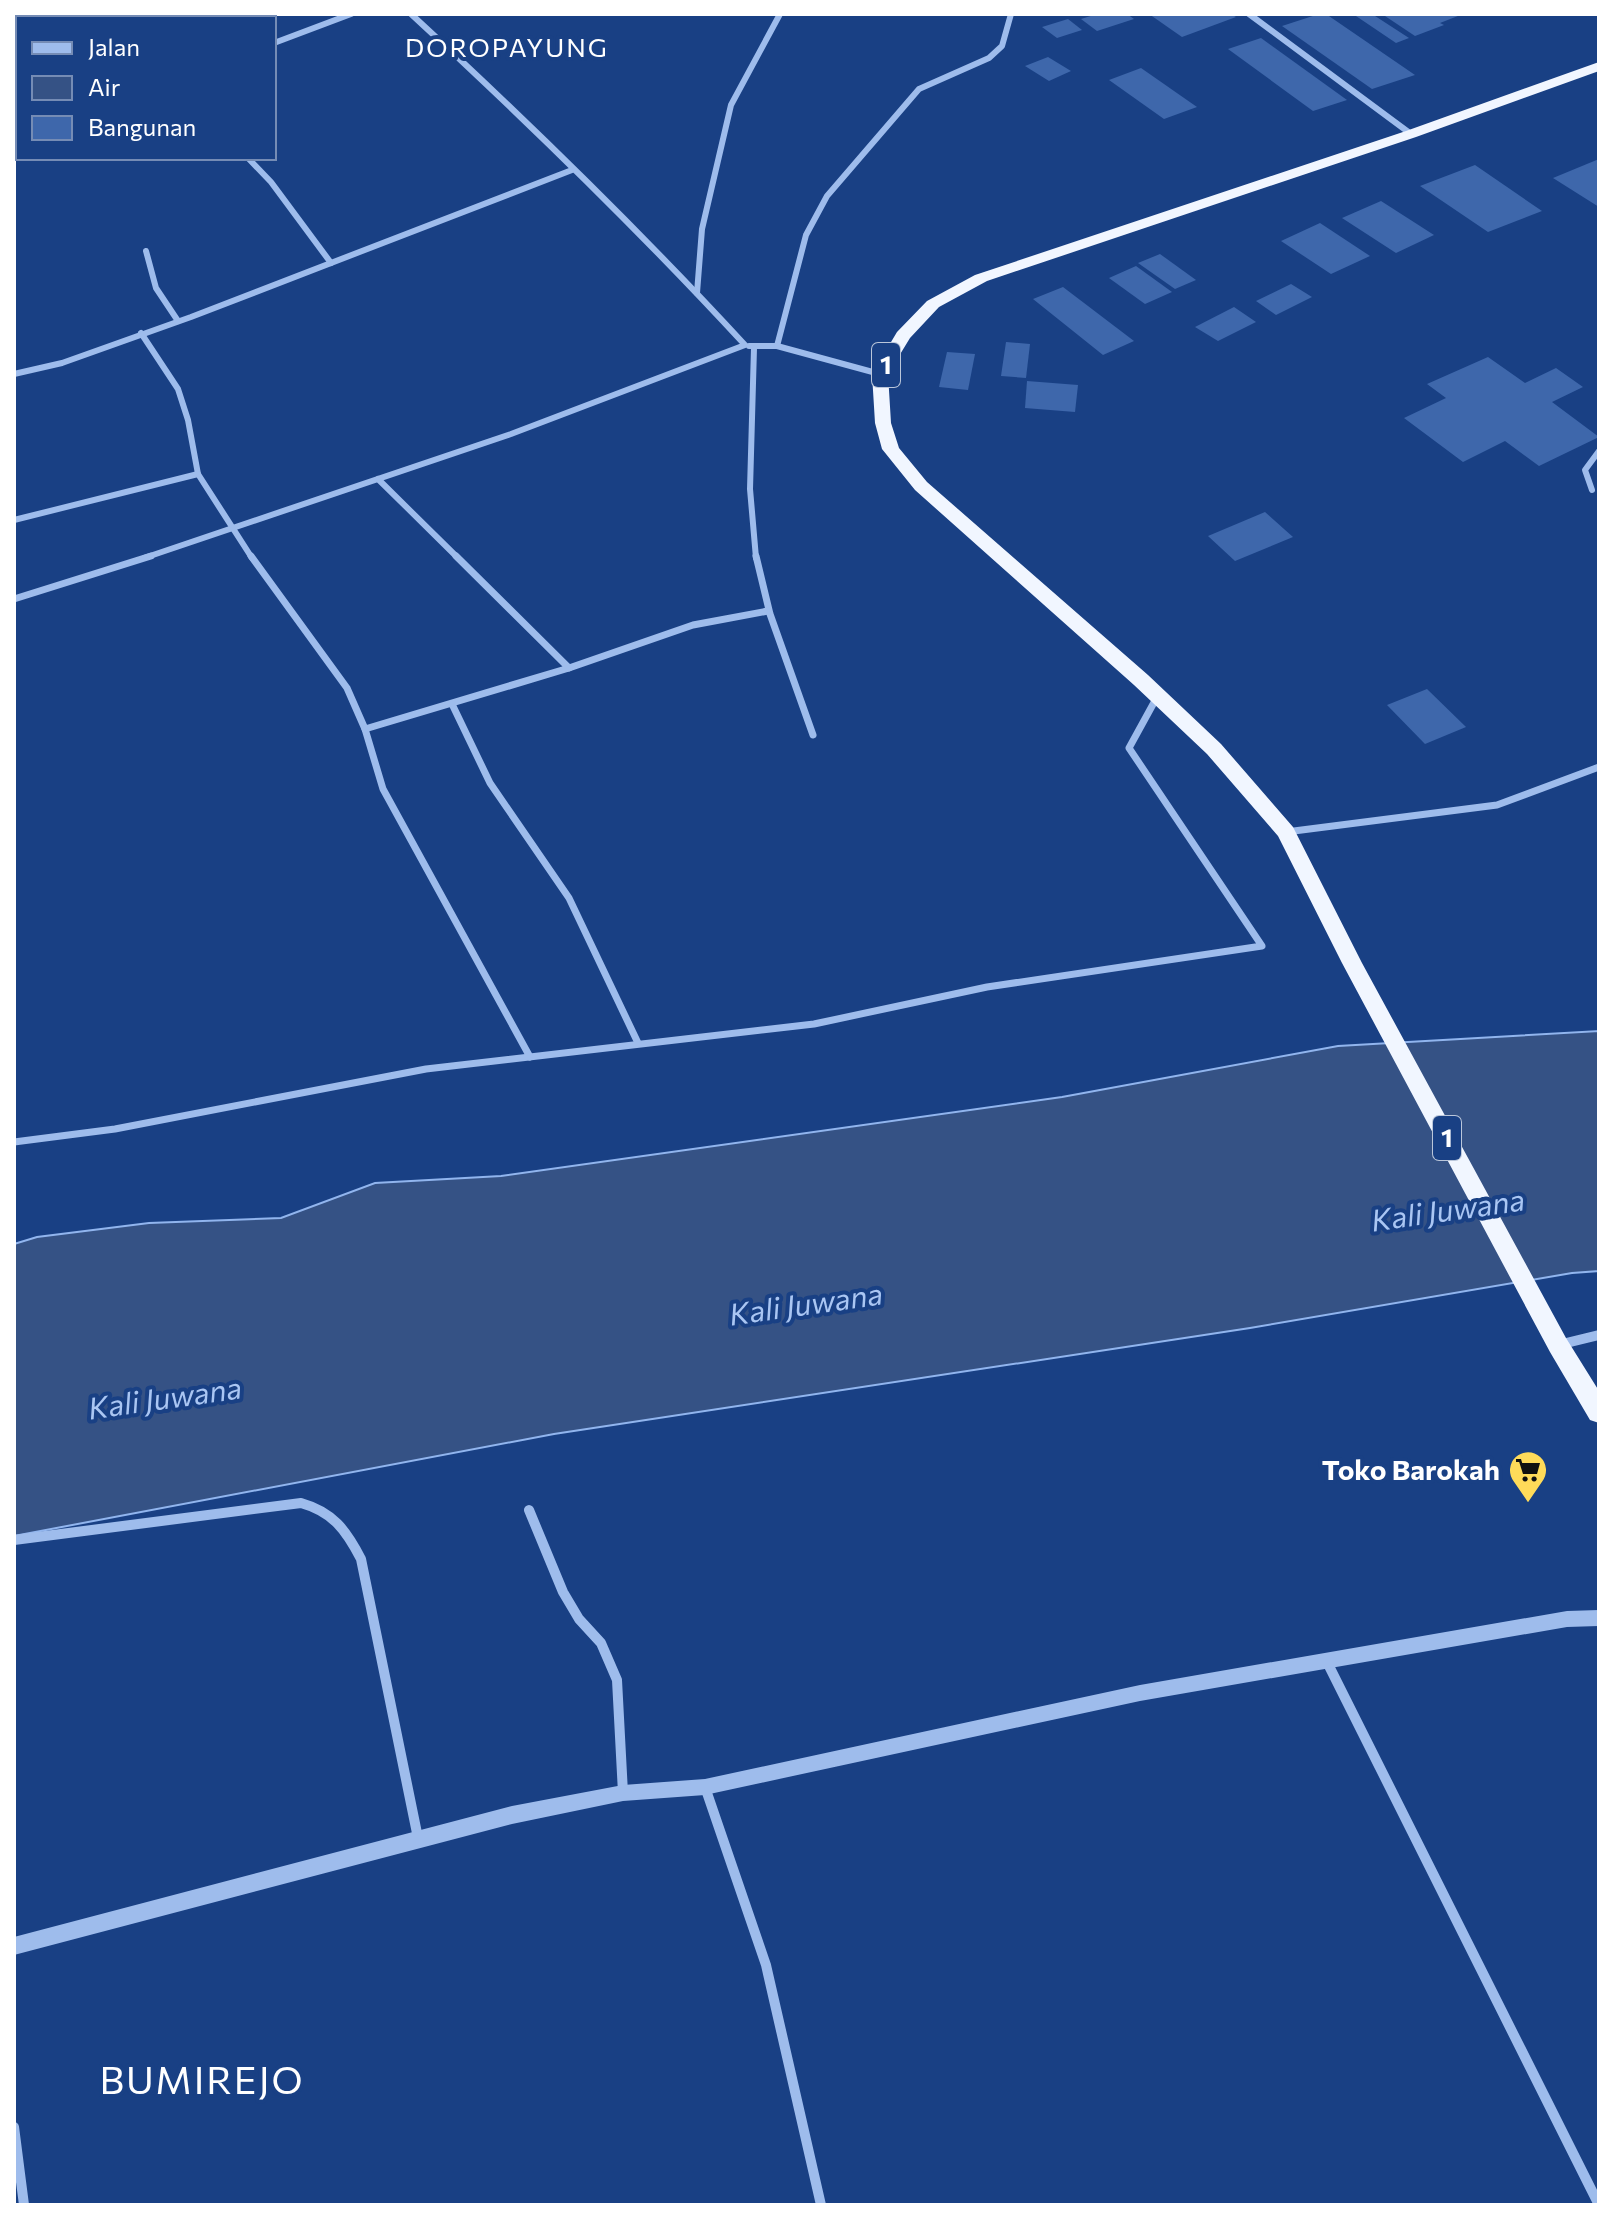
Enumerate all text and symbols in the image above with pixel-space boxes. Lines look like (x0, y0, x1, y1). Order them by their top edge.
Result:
legend (16, 16, 276, 160)
district label: DOROPAYUNG (405, 31, 609, 62)
text: Jalan (88, 32, 140, 61)
text: Air (88, 72, 121, 101)
text: Bangunan (88, 112, 196, 141)
road number: 1 (872, 343, 900, 387)
road number: 1 (1433, 1116, 1461, 1160)
water label: Kali Juwana (1368, 1179, 1527, 1238)
water label: Kali Juwana (726, 1273, 885, 1332)
water label: Kali Juwana (85, 1367, 244, 1426)
supermarket icon: Toko Barokah (1507, 1449, 1549, 1504)
place label: Toko Barokah (1322, 1452, 1500, 1486)
district label: BUMIREJO (100, 2055, 304, 2102)

